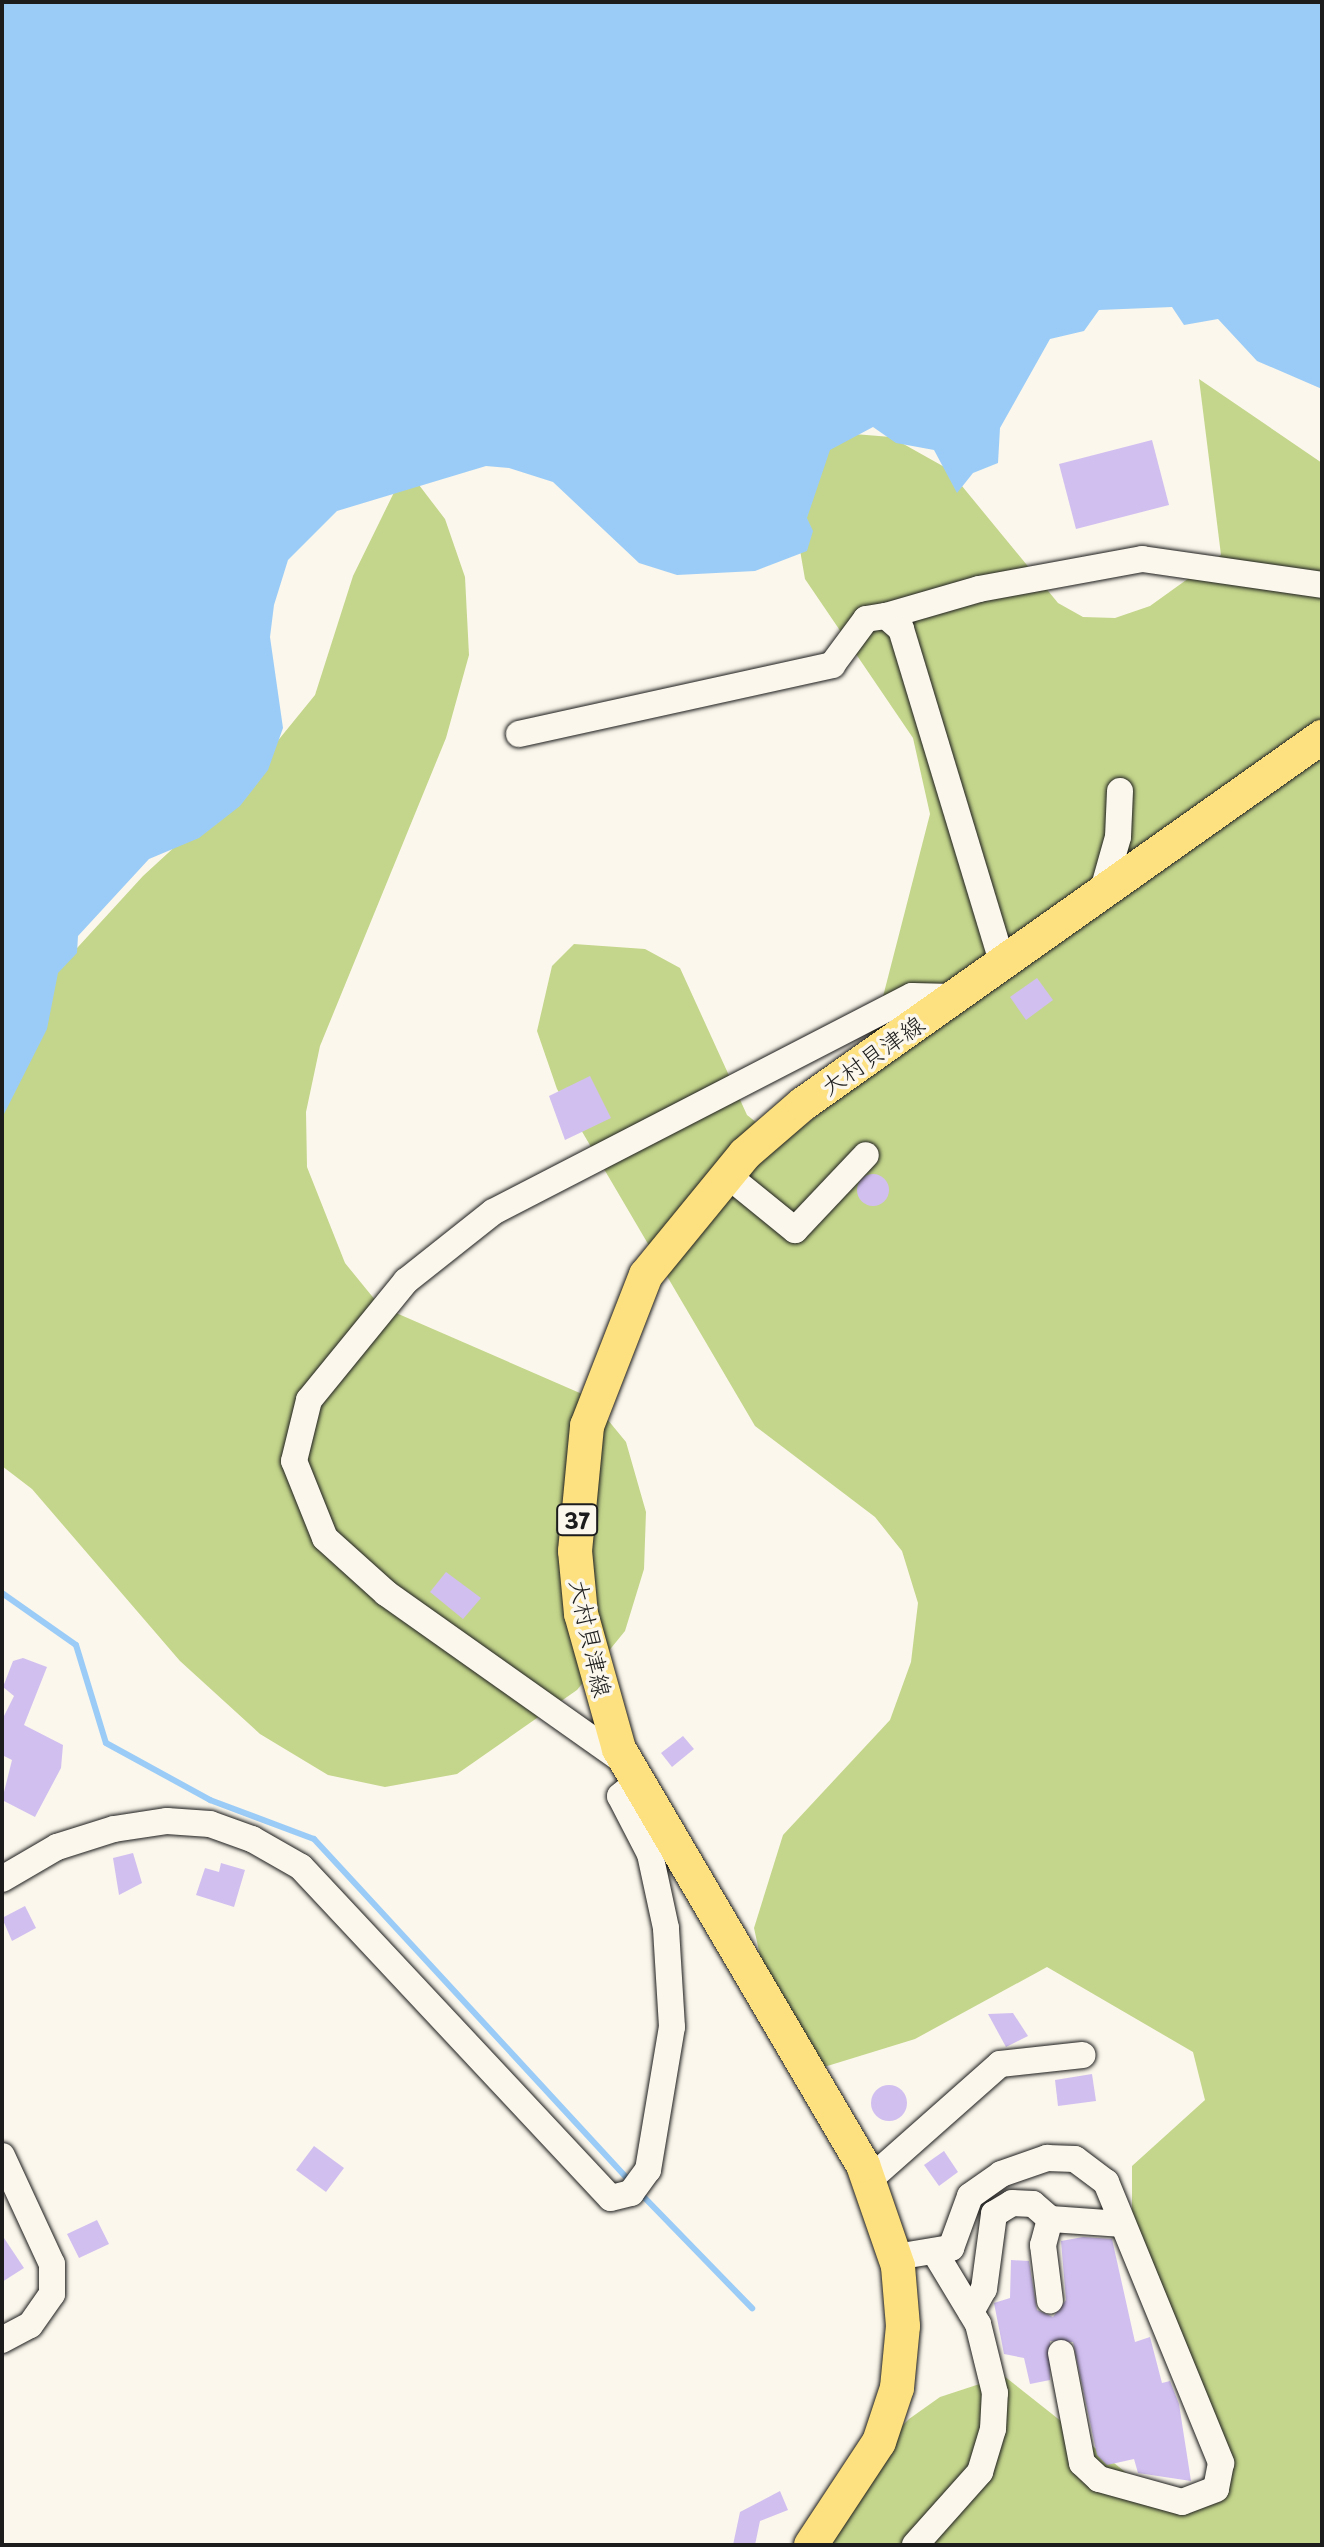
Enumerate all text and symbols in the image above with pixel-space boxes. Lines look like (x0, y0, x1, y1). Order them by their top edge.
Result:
street label: 大村貝津線 (815, 1009, 929, 1101)
road number: 37 (555, 1502, 599, 1538)
street label: 大村貝津線 (564, 1576, 618, 1700)

